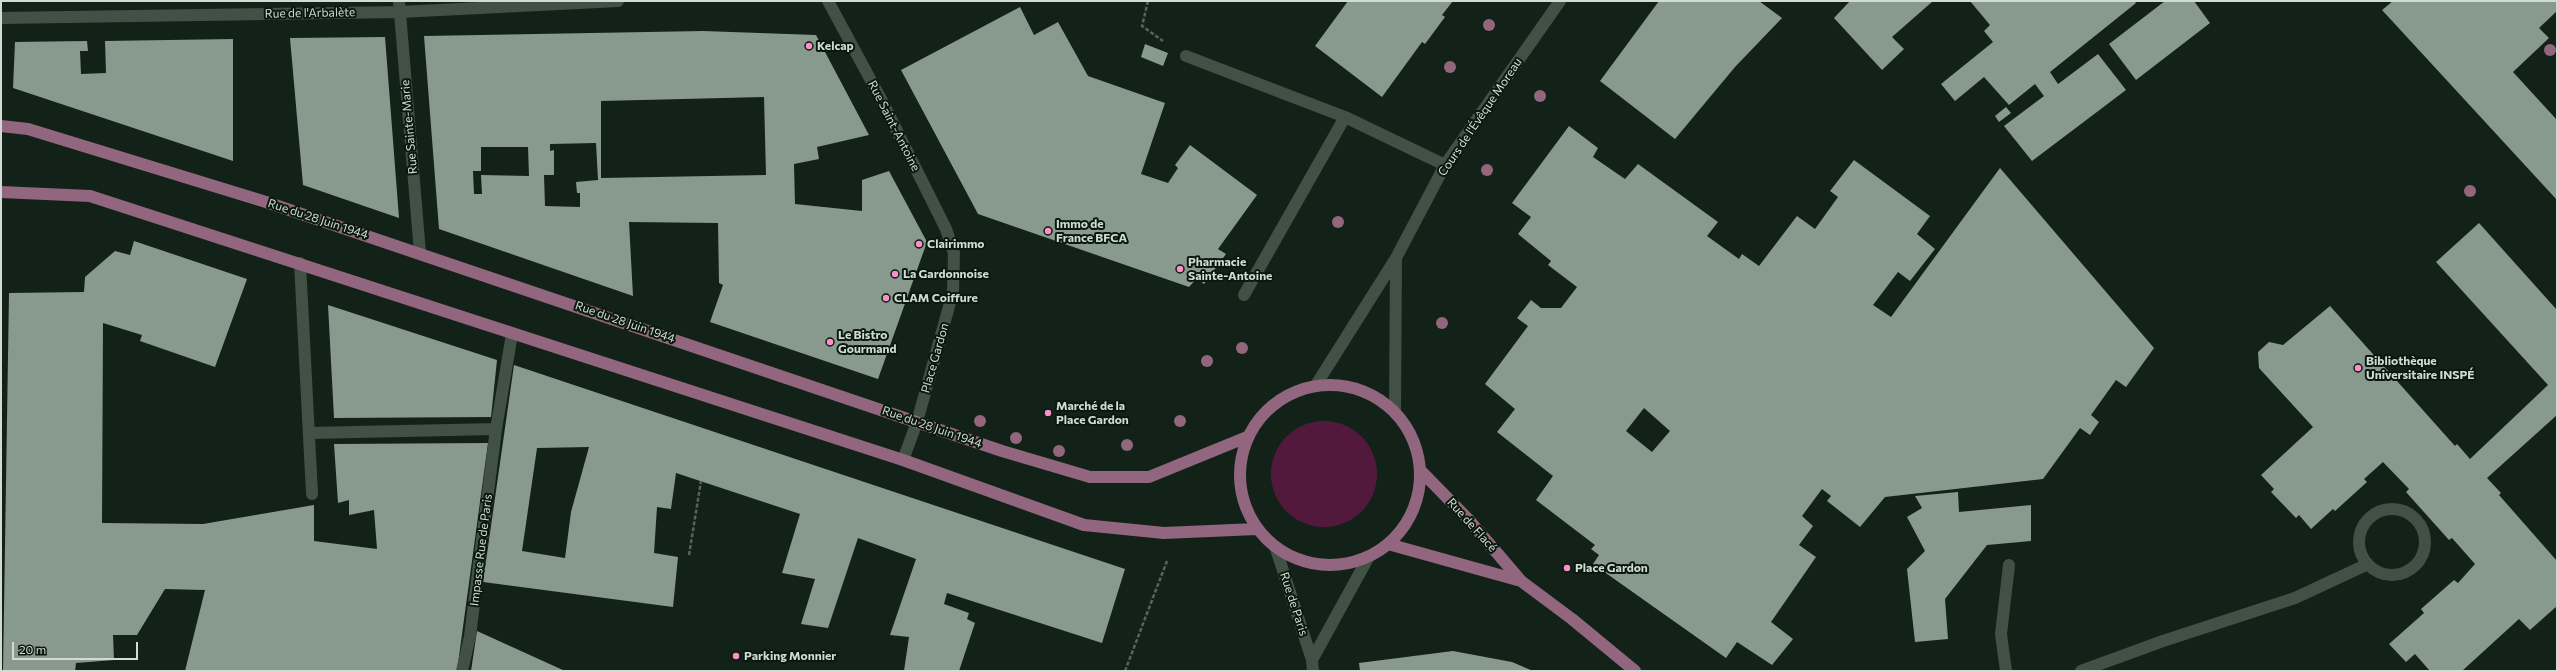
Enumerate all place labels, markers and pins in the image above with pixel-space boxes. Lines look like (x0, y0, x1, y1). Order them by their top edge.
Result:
place label: Kelcap (817, 39, 854, 53)
marker: Kelcap (804, 41, 814, 51)
place label: Immo de France BFCA (1056, 217, 1127, 245)
marker: Immo de France BFCA (1043, 226, 1053, 236)
place label: Clairimmo (927, 237, 985, 251)
marker: Clairimmo (914, 239, 924, 249)
place label: Pharmacie Sainte-Antoine (1188, 255, 1272, 283)
marker: Pharmacie Sainte-Antoine (1175, 264, 1185, 274)
place label: La Gardonnoise (903, 267, 989, 281)
marker: La Gardonnoise (890, 269, 900, 279)
place label: CLAM Coiffure (894, 291, 978, 305)
marker: CLAM Coiffure (881, 293, 891, 303)
place label: Le Bistro Gourmand (838, 328, 896, 356)
marker: Le Bistro Gourmand (825, 337, 835, 347)
place label: Bibliothèque Universitaire INSPÉ (2366, 354, 2474, 382)
marker: Bibliothèque Universitaire INSPÉ (2353, 363, 2363, 373)
place label: Marché de la Place Gardon (1056, 399, 1129, 427)
marker: Marché de la Place Gardon (1043, 408, 1053, 418)
place label: Place Gardon (1575, 561, 1648, 575)
marker: Place Gardon (1562, 563, 1572, 573)
place label: Parking Monnier (744, 649, 836, 663)
marker: Parking Monnier (731, 651, 741, 661)

